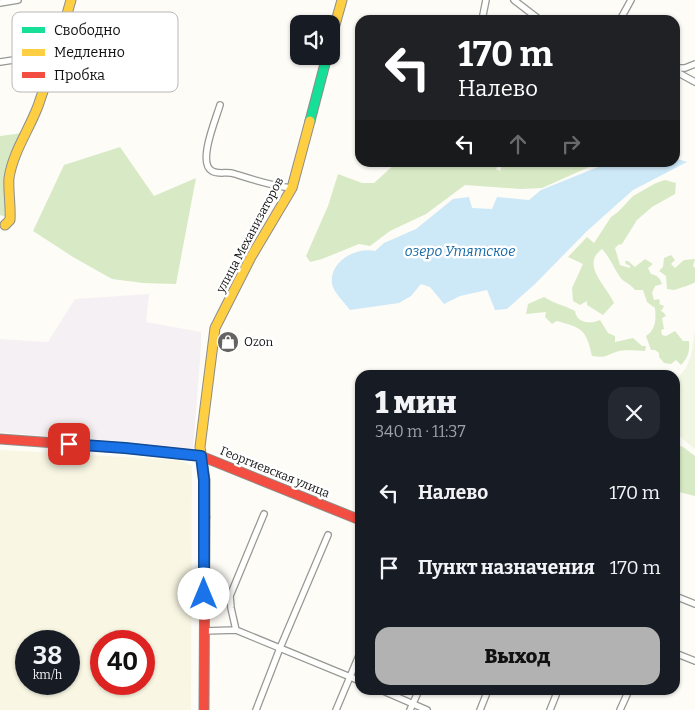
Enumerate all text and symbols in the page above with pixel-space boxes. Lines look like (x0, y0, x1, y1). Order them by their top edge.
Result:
legend (12, 12, 178, 92)
map controls (290, 15, 340, 65)
button: sound (290, 15, 340, 65)
text: Свободно (54, 22, 120, 39)
text: 170 m (458, 33, 553, 75)
icon: left (375, 35, 440, 100)
text: Медленно (54, 44, 125, 61)
text: Пробка (54, 67, 105, 84)
text: Налево (458, 75, 538, 102)
icon: left (451, 130, 479, 158)
icon: ahead (504, 130, 532, 158)
icon: right (557, 130, 585, 158)
street label: улица Механизаторов (213, 175, 287, 296)
water label: озеро Утятское (405, 243, 515, 260)
shop icon: Ozon (216, 330, 240, 354)
place label: Ozon (244, 335, 274, 349)
text: 1 мин (375, 385, 457, 421)
button: close (608, 387, 660, 439)
text: 340 m · 11:37 (375, 422, 465, 441)
pin (48, 423, 90, 465)
icon: arrive (55, 430, 83, 458)
street label: Георгиевская улица (218, 444, 332, 501)
icon: left (375, 479, 403, 507)
text: Налево (418, 481, 488, 504)
text: 170 m (609, 481, 660, 504)
icon: arrive (375, 554, 403, 582)
text: Пункт назначения (418, 556, 595, 579)
text: 170 m (610, 556, 661, 579)
position arrow (177, 567, 229, 619)
button: Выход (375, 627, 660, 685)
speed limit sign: 40 (90, 630, 155, 695)
text: 38 (33, 641, 62, 671)
text: km/h (33, 668, 62, 682)

